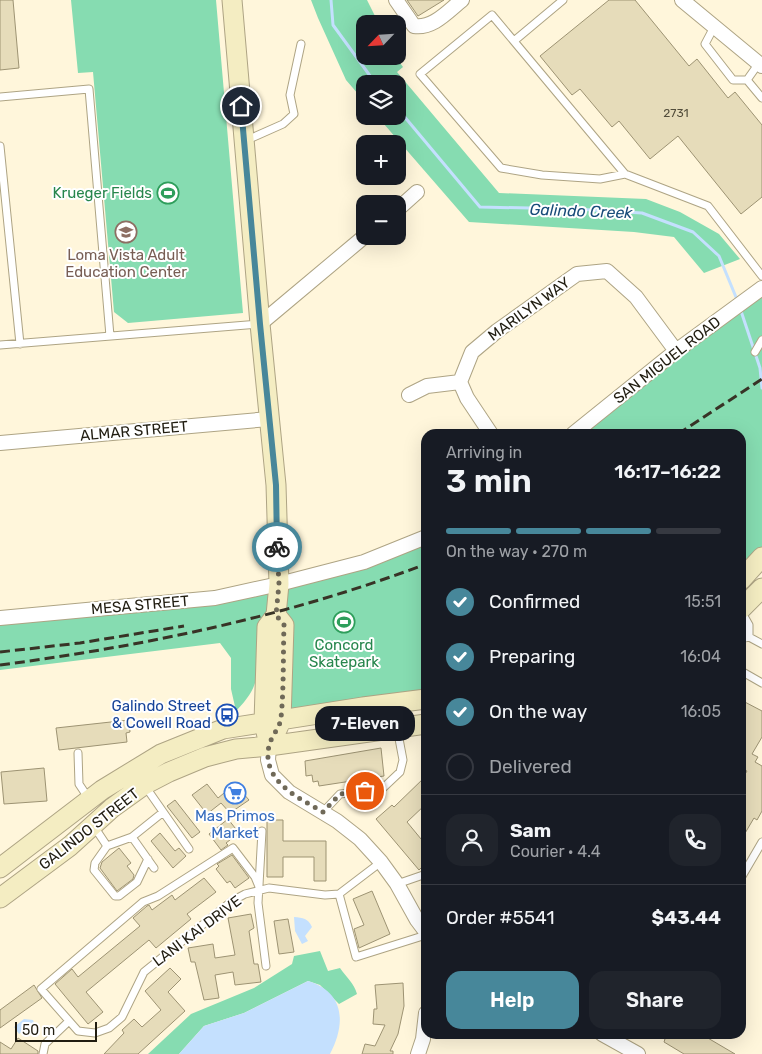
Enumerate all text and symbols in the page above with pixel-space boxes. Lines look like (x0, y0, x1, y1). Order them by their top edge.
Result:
north arrow (356, 15, 406, 65)
map controls (356, 15, 406, 245)
button: layers (356, 75, 406, 125)
pin (220, 85, 262, 127)
icon: home (227, 92, 255, 120)
house number: 2731 (663, 106, 689, 120)
button: + (356, 135, 406, 185)
sports icon: Krueger Fields (156, 181, 180, 205)
place label: Krueger Fields (52, 184, 152, 202)
button: − (356, 195, 406, 245)
water label: Galindo Creek (529, 200, 634, 222)
school or university icon: Loma Vista Adult Education Center (114, 220, 138, 244)
place label: Loma Vista Adult Education Center (65, 246, 187, 281)
street label: MARILYN WAY (485, 273, 574, 345)
street label: SAN MIGUEL ROAD (610, 313, 724, 407)
street label: ALMAR STREET (79, 417, 189, 445)
text: Arriving in (446, 443, 522, 462)
text: 16:17–16:22 (614, 460, 721, 483)
text: 3 min (446, 462, 532, 500)
courier (252, 522, 302, 572)
icon: bike (263, 533, 291, 561)
text: On the way · 270 m (446, 542, 587, 561)
icon: check (446, 588, 474, 616)
text: Confirmed (489, 590, 580, 613)
street label: MESA STREET (90, 592, 190, 618)
text: 15:51 (684, 592, 721, 611)
sports icon: Concord Skatepark (332, 610, 356, 634)
place label: Concord Skatepark (309, 636, 379, 671)
icon: check (446, 643, 474, 671)
text: Preparing (489, 645, 575, 668)
text: 16:04 (680, 647, 721, 666)
place label: Galindo Street & Cowell Road (112, 697, 211, 732)
icon: check (446, 698, 474, 726)
text: On the way (489, 700, 587, 723)
text: 16:05 (681, 702, 721, 721)
bus stop icon: Galindo Street & Cowell Road (215, 703, 239, 727)
callout: 7-Eleven (315, 706, 415, 741)
text: 7-Eleven (331, 714, 399, 733)
text: Delivered (489, 755, 572, 778)
pin (344, 770, 386, 812)
icon: bag (351, 777, 379, 805)
supermarket icon: Mas Primos Market (223, 781, 247, 805)
street label: GALINDO STREET (35, 784, 143, 874)
place label: Mas Primos Market (195, 807, 275, 842)
button: person (446, 814, 498, 866)
button: phone (669, 814, 721, 866)
text: Sam (510, 819, 551, 842)
text: Courier · 4.4 (510, 842, 601, 861)
street label: LANI KAI DRIVE (149, 892, 245, 970)
text: Order #5541 (446, 906, 555, 929)
text: $43.44 (652, 906, 721, 929)
button: Help (446, 971, 579, 1029)
button: Share (589, 971, 721, 1029)
scale bar (15, 1019, 98, 1042)
text: 50 m (22, 1022, 55, 1039)

